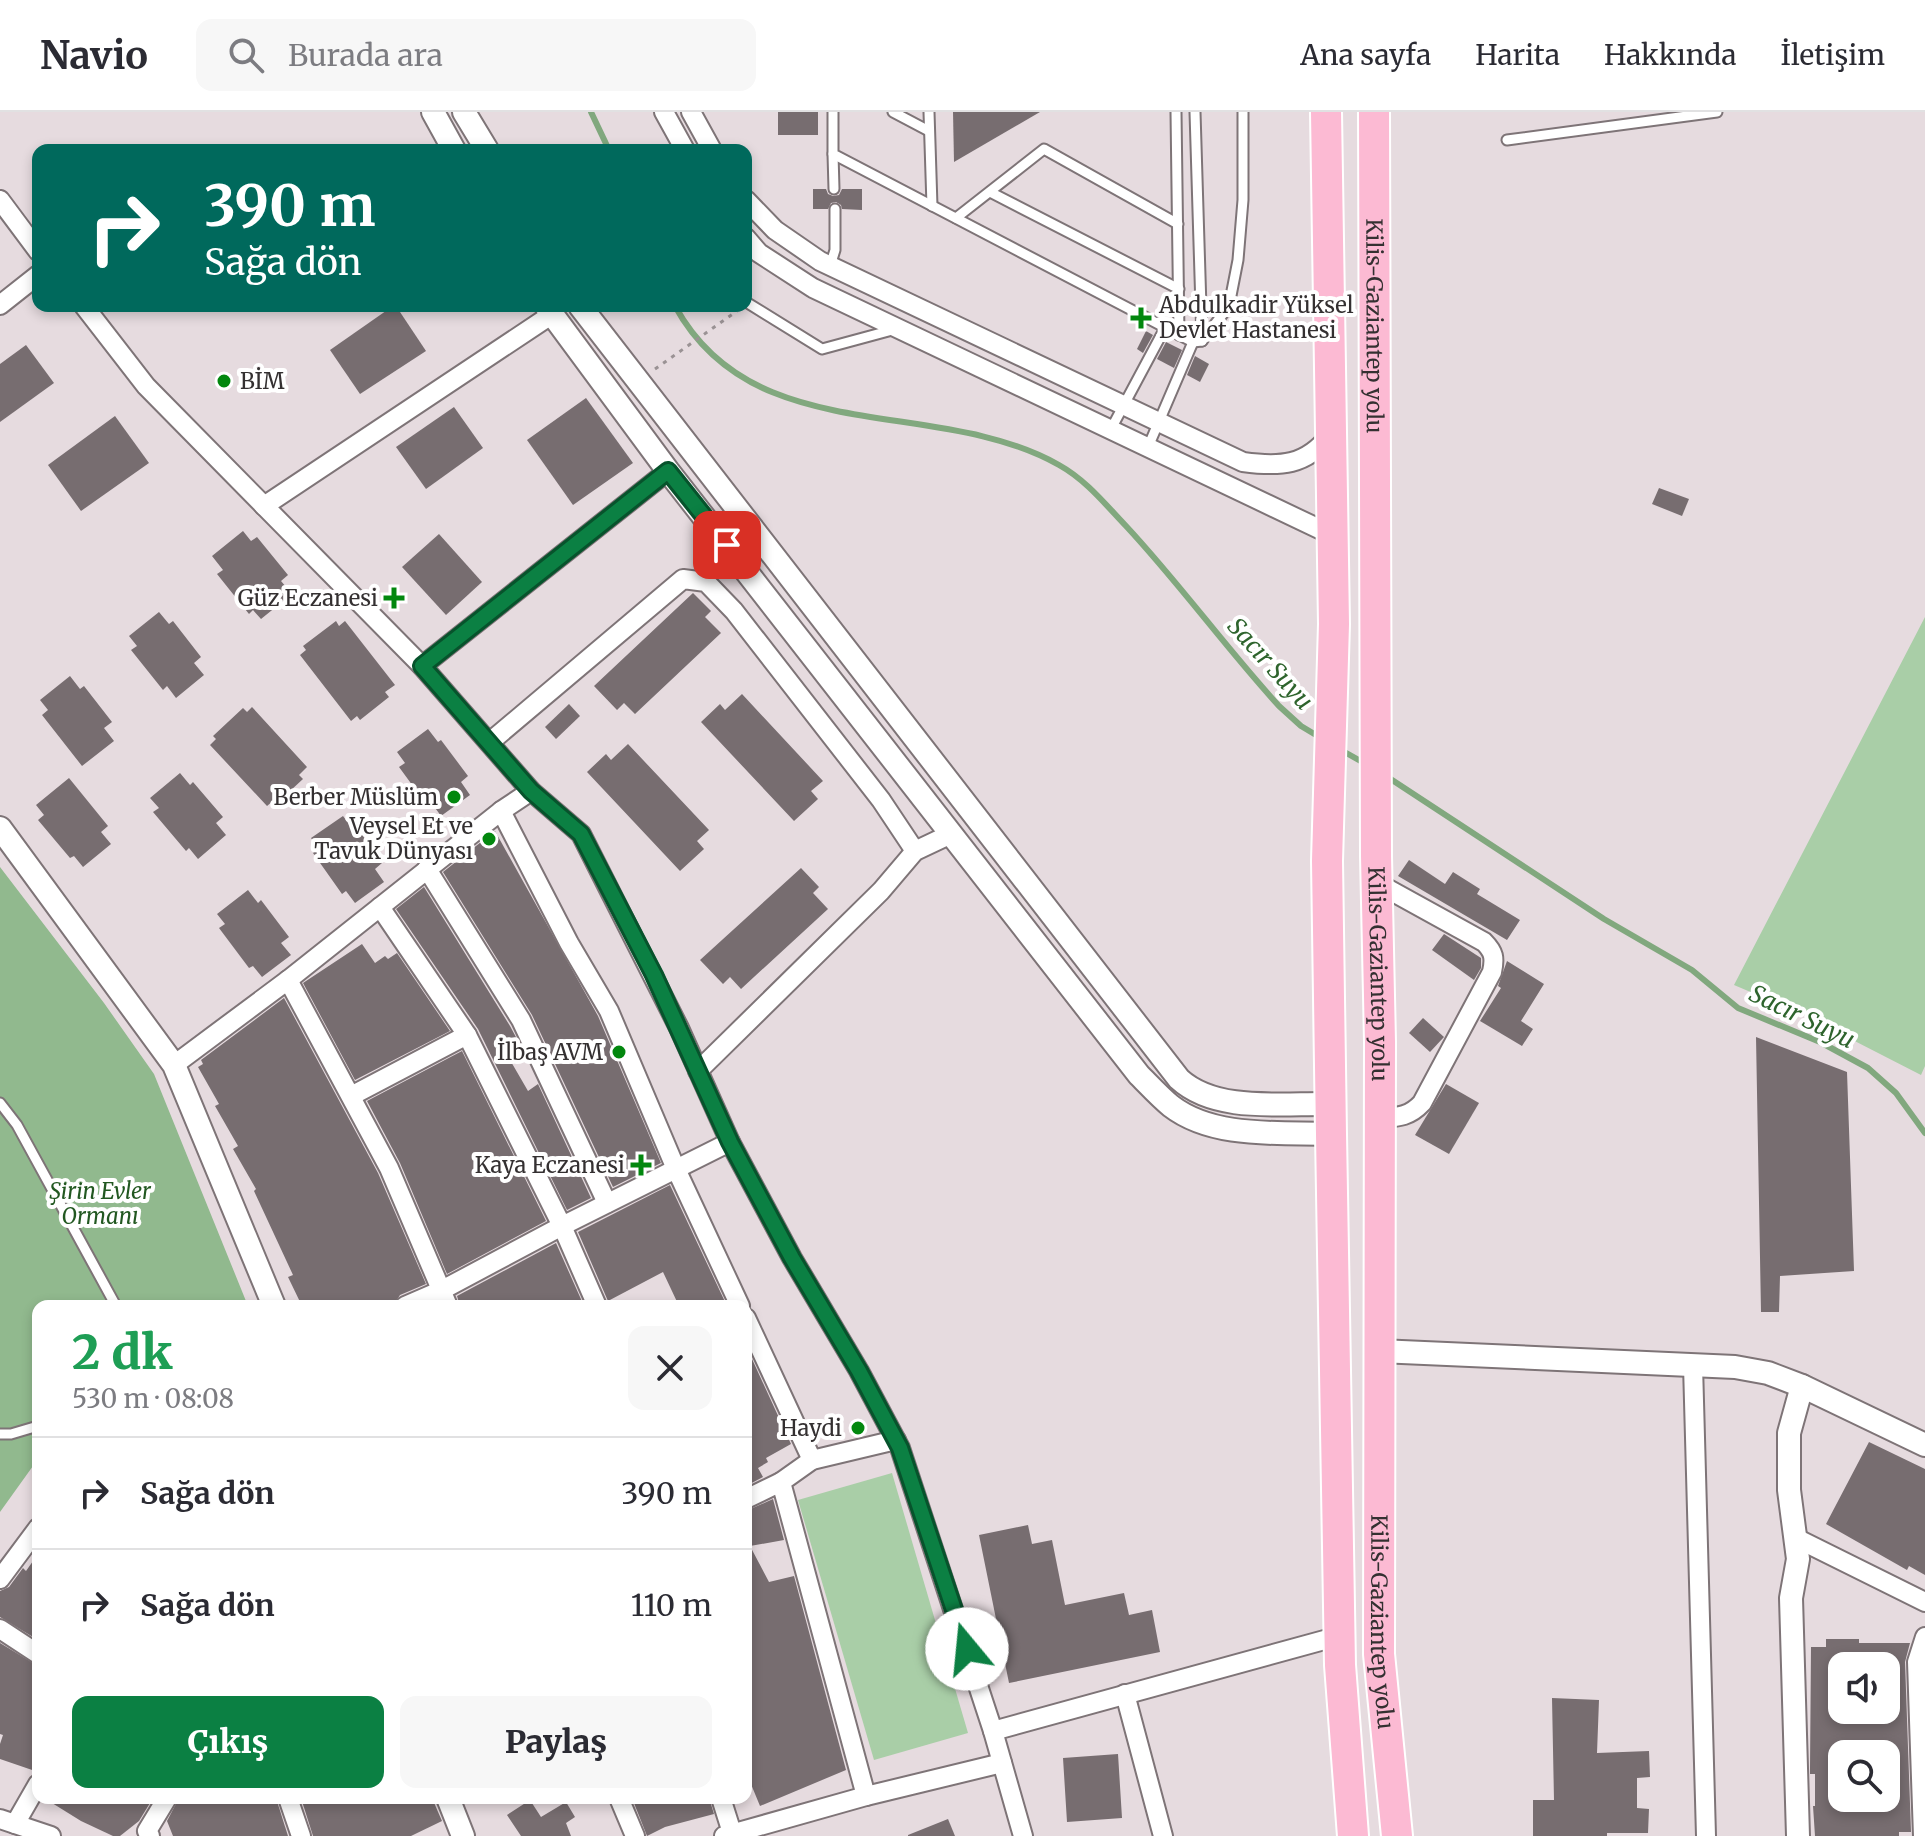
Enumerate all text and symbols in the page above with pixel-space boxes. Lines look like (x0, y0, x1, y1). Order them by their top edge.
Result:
search box (196, 19, 756, 91)
text: Navio (40, 32, 148, 79)
icon: search (224, 33, 268, 77)
text: Burada ara (288, 36, 443, 74)
text: Ana sayfa (1300, 37, 1431, 73)
text: Harita (1475, 37, 1560, 73)
text: Hakkında (1604, 37, 1737, 73)
text: İletişim (1781, 37, 1885, 73)
text: 390 m (204, 171, 376, 241)
icon: right (72, 176, 176, 280)
street label: Kilis-Gaziantep yolu (1360, 218, 1389, 434)
text: Sağa dön (204, 240, 362, 285)
place label: Abdulkadir Yüksel Devlet Hastanesi (1158, 291, 1354, 344)
marker: Abdulkadir Yüksel Devlet Hastanesi (1130, 307, 1152, 329)
place label: BİM (240, 367, 285, 395)
marker: BİM (215, 372, 233, 390)
pin (693, 511, 761, 579)
icon: arrive (705, 523, 749, 567)
place label: Güz Eczanesi (238, 584, 378, 612)
marker: Güz Eczanesi (385, 589, 403, 607)
water label: Sacır Suyu (1221, 611, 1320, 716)
place label: Berber Müslüm (274, 783, 438, 811)
marker: Berber Müslüm (445, 788, 463, 806)
place label: Veysel Et ve Tavuk Dünyası (314, 812, 473, 865)
marker: Veysel Et ve Tavuk Dünyası (480, 830, 498, 848)
street label: Kilis-Gaziantep yolu (1362, 866, 1394, 1082)
water label: Sacır Suyu (1745, 978, 1860, 1055)
place label: İlbaş AVM (497, 1038, 603, 1066)
marker: İlbaş AVM (610, 1043, 628, 1061)
place label: Kaya Eczanesi (475, 1151, 625, 1179)
marker: Kaya Eczanesi (632, 1156, 650, 1174)
park label: Şirin Evler Ormanı (49, 1177, 152, 1230)
text: 2 dk (72, 1322, 173, 1382)
button: close (628, 1326, 712, 1410)
text: 530 m · 08:08 (72, 1382, 234, 1415)
place label: Haydi (780, 1414, 842, 1442)
marker: Haydi (849, 1419, 867, 1437)
icon: right (72, 1471, 116, 1515)
text: Sağa dön (140, 1474, 275, 1512)
text: 390 m (621, 1474, 712, 1512)
street label: Kilis-Gaziantep yolu (1365, 1514, 1400, 1731)
icon: right (72, 1583, 116, 1627)
text: Sağa dön (140, 1586, 275, 1624)
text: 110 m (631, 1586, 712, 1624)
position arrow (925, 1607, 1009, 1691)
map controls (1828, 1652, 1900, 1812)
button: sound (1828, 1652, 1900, 1724)
button: Çıkış (72, 1696, 384, 1788)
button: Paylaş (400, 1696, 712, 1788)
button: search (1828, 1740, 1900, 1812)

